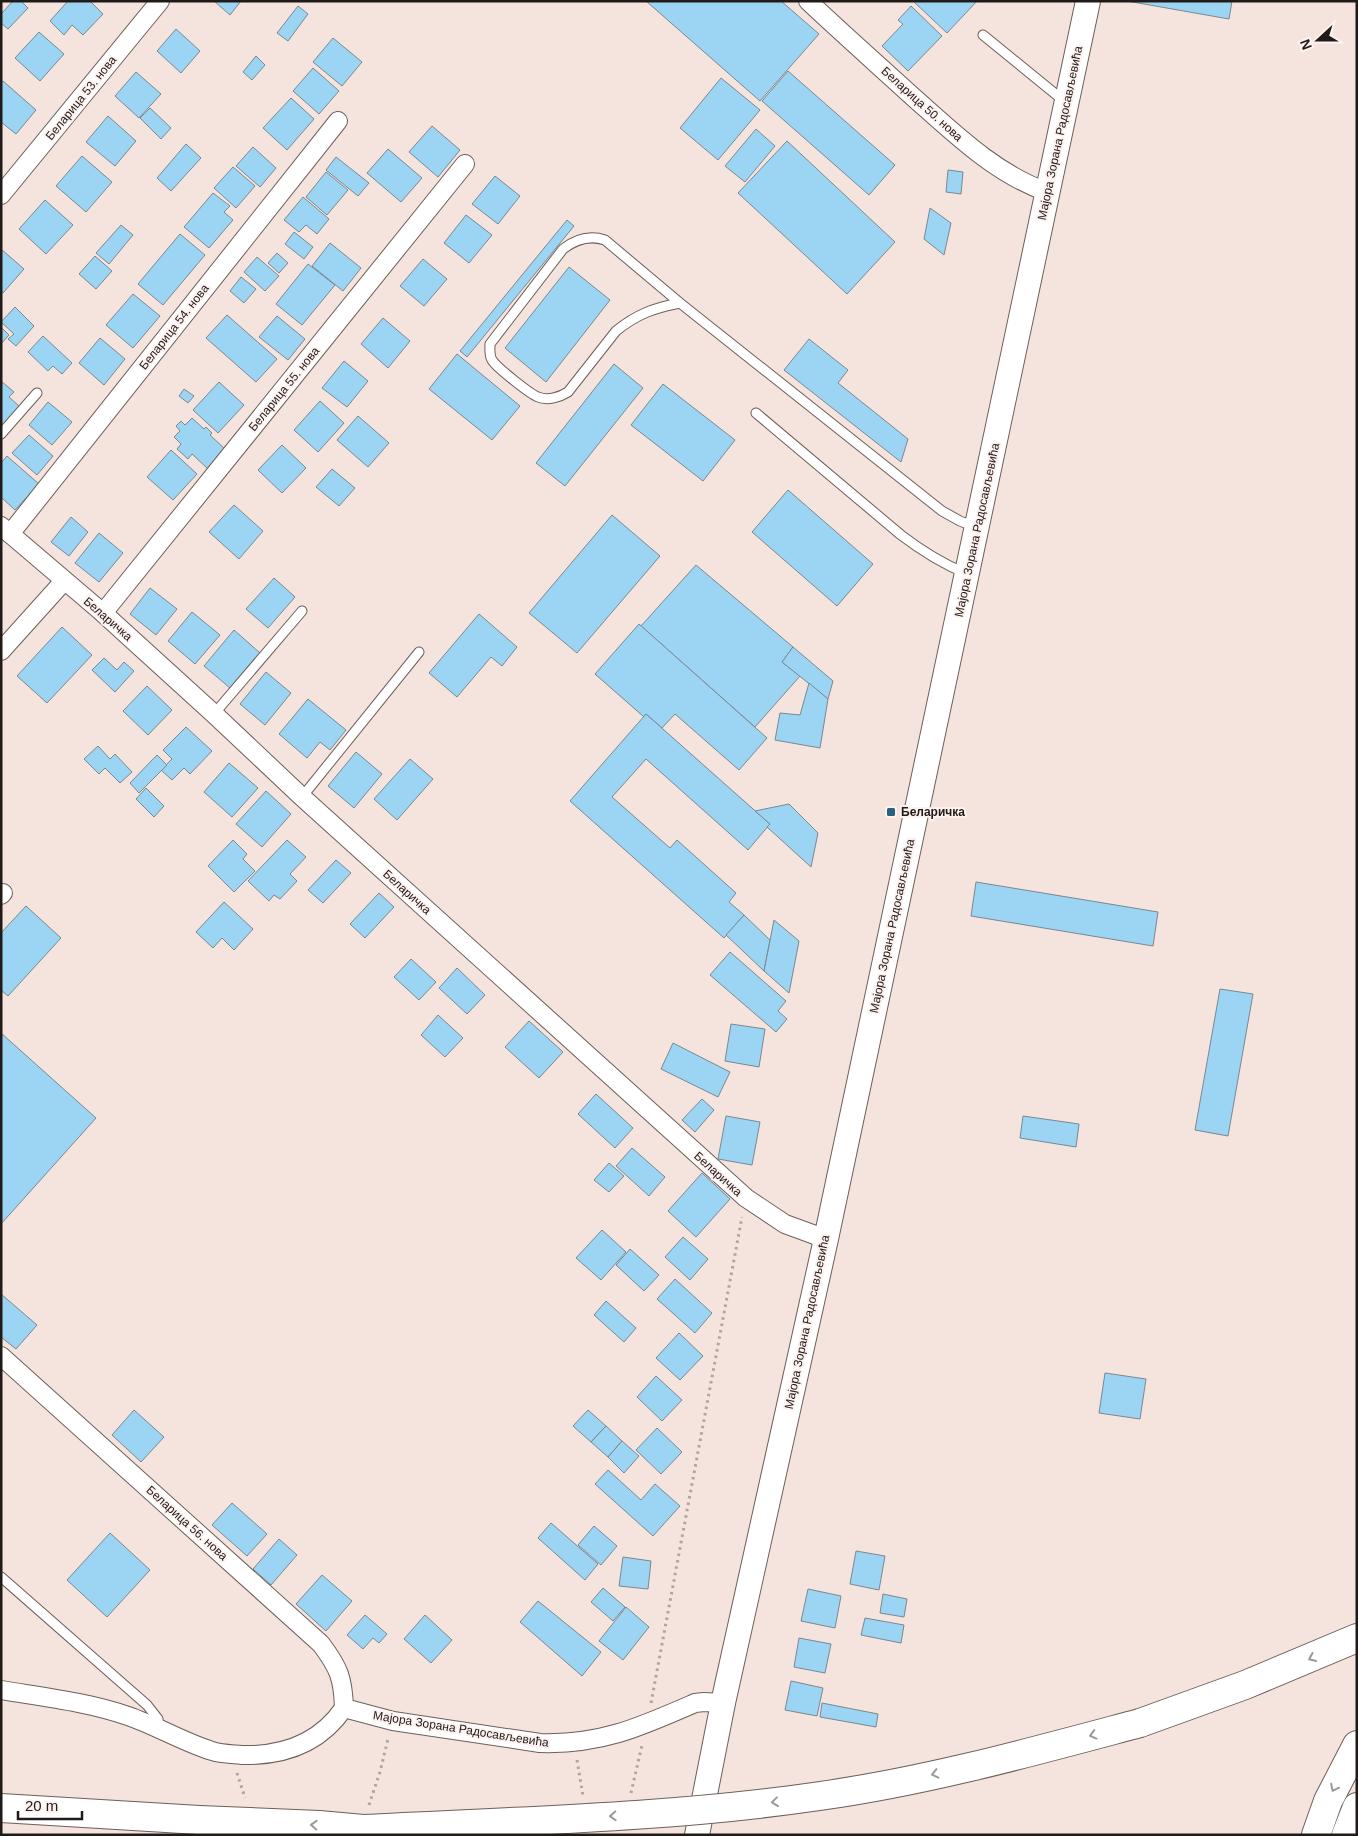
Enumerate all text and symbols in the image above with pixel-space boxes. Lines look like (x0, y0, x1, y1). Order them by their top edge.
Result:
north arrow (1293, 15, 1343, 65)
text: N (1297, 37, 1315, 52)
street label: Мајора Зорана Радосављевића (1035, 44, 1085, 221)
street label: Беларица 53. нова (43, 53, 119, 143)
street label: Беларица 50. нова (879, 64, 966, 144)
street label: Беларица 54. нова (136, 281, 212, 372)
street label: Беларица 55. нова (246, 344, 322, 434)
street label: Мајора Зорана Радосављевића (952, 441, 1002, 618)
street label: Беларичка (81, 594, 135, 644)
place label: Беларичка (901, 805, 965, 819)
marker: Беларичка (885, 806, 897, 818)
street label: Мајора Зорана Радосављевића (867, 837, 917, 1014)
street label: Беларичка (380, 867, 434, 917)
street label: Беларичка (691, 1149, 745, 1199)
street label: Мајора Зорана Радосављевића (782, 1233, 832, 1410)
street label: Беларица 56. нова (144, 1483, 231, 1563)
one-way arrow (1308, 1652, 1317, 1663)
street label: Мајора Зорана Радосављевића (372, 1708, 550, 1750)
one-way arrow (1089, 1730, 1097, 1740)
one-way arrow (930, 1768, 939, 1779)
one-way arrow (1330, 1783, 1341, 1792)
scale bar (18, 1788, 81, 1820)
one-way arrow (770, 1796, 778, 1807)
text: 20 m (25, 1797, 58, 1814)
one-way arrow (609, 1810, 617, 1821)
one-way arrow (310, 1819, 318, 1830)

